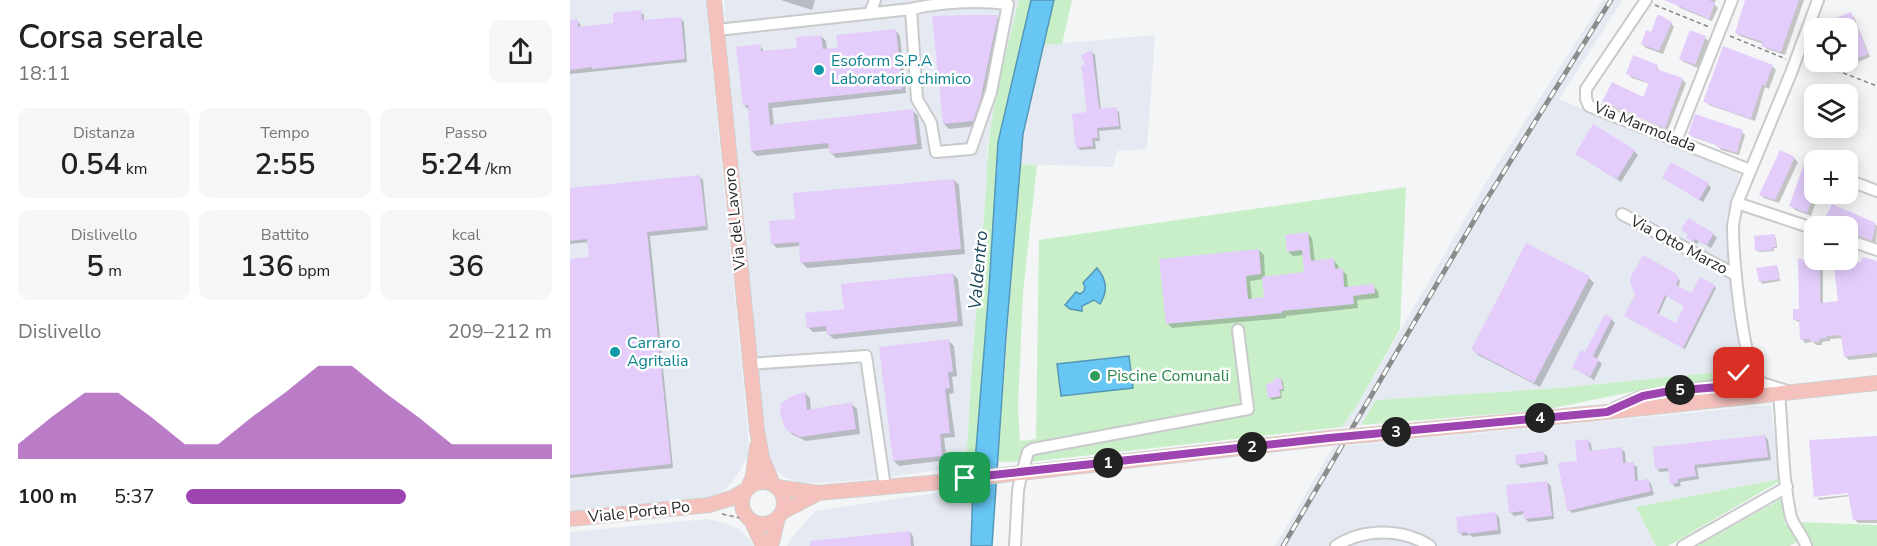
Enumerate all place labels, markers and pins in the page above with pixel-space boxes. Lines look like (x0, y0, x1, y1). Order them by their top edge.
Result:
place label: Esoform S.P.A Laboratorio chimico (831, 50, 971, 90)
marker: Esoform S.P.A Laboratorio chimico (812, 63, 826, 77)
place label: Carraro Agritalia (627, 332, 688, 372)
marker: Carraro Agritalia (608, 345, 622, 359)
pin (1713, 347, 1764, 398)
place label: Piscine Comunali (1107, 365, 1229, 387)
marker: Piscine Comunali (1088, 369, 1102, 383)
pin: 5 (1665, 375, 1695, 405)
pin: 4 (1525, 403, 1555, 433)
pin: 3 (1381, 417, 1411, 447)
pin: 2 (1237, 432, 1267, 462)
pin: 1 (1093, 448, 1123, 478)
pin (939, 452, 990, 503)

